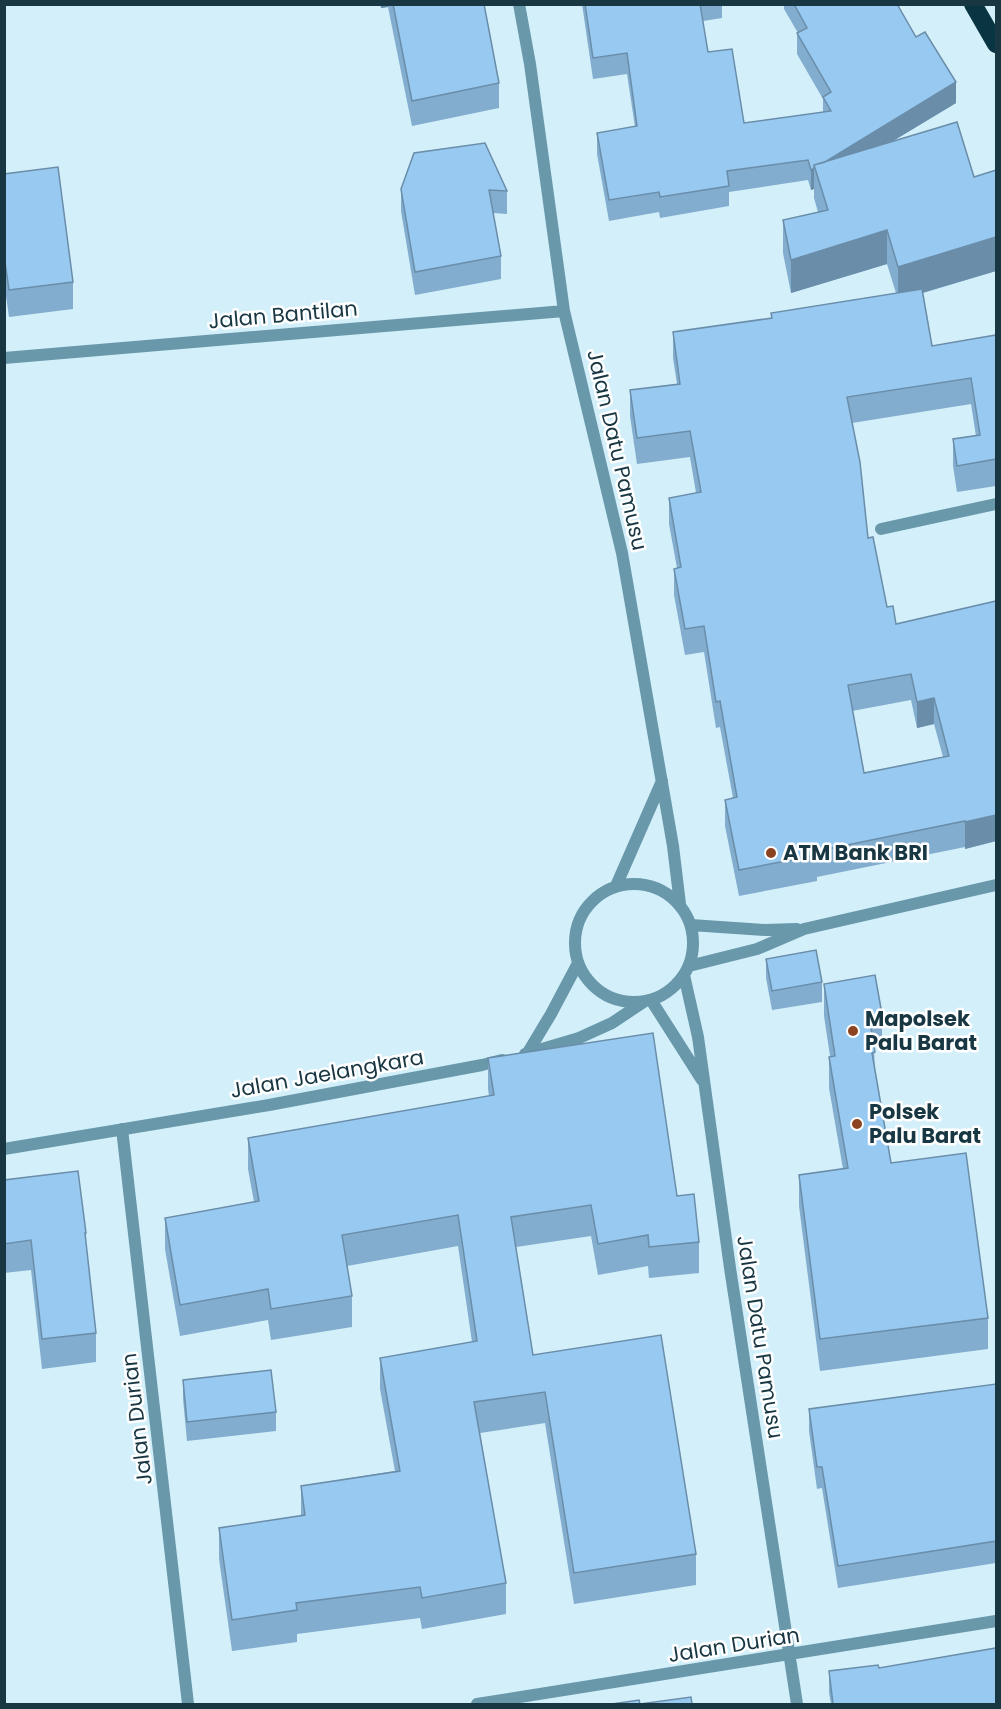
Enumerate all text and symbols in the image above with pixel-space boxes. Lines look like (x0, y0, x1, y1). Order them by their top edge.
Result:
street label: Jalan Bantilan (207, 294, 359, 335)
street label: Jalan Datu Pamusu (580, 347, 655, 553)
place label: ATM Bank BRI (783, 838, 928, 867)
marker: ATM Bank BRI (764, 846, 778, 860)
place label: Mapolsek Palu Barat (865, 1004, 977, 1057)
marker: Mapolsek Palu Barat (846, 1024, 860, 1038)
street label: Jalan Jaelangkara (228, 1042, 426, 1105)
place label: Polsek Palu Barat (869, 1097, 981, 1150)
marker: Polsek Palu Barat (850, 1117, 864, 1131)
street label: Jalan Datu Pamusu (730, 1233, 791, 1441)
street label: Jalan Durian (114, 1351, 159, 1487)
street label: Jalan Durian (666, 1620, 802, 1669)

